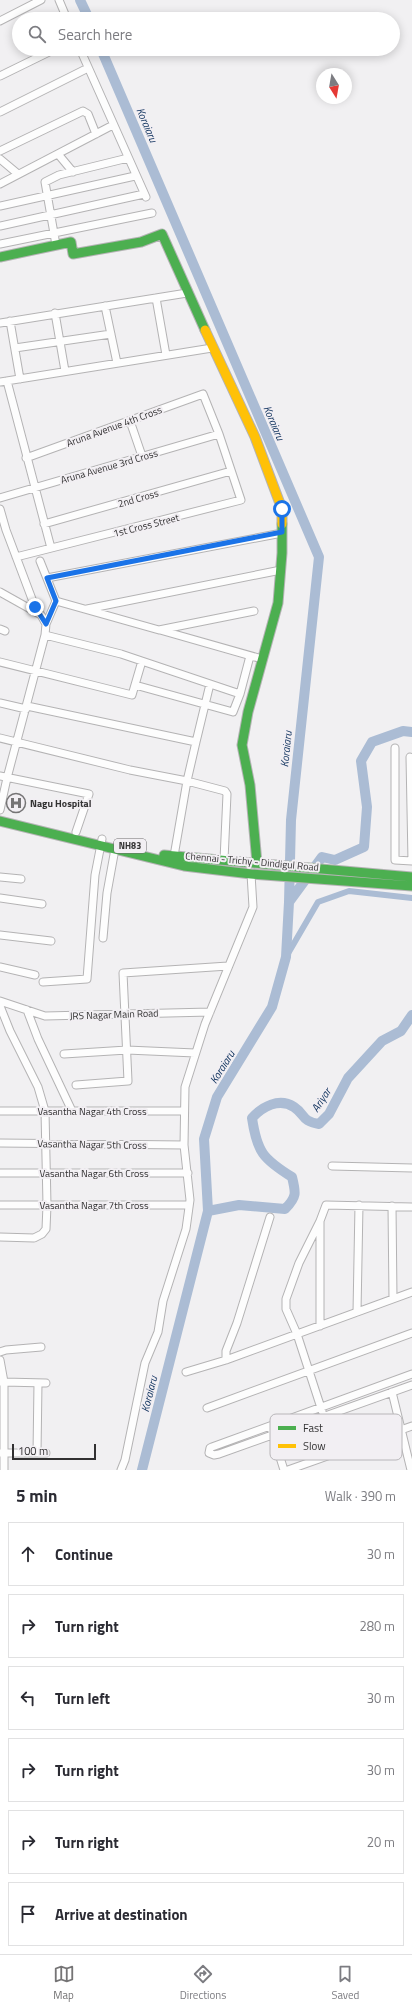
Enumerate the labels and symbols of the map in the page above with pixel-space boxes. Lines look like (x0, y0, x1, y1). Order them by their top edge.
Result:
north arrow (316, 68, 352, 104)
water label: Koraiaru (133, 105, 162, 146)
street label: Aruna Avenue 4th Cross (64, 402, 164, 451)
water label: Koraiaru (260, 403, 289, 444)
street label: Aruna Avenue 3rd Cross (59, 445, 160, 488)
street label: 2nd Cross (116, 485, 161, 511)
route start (273, 500, 291, 518)
street label: 1st Cross Street (112, 510, 181, 541)
route end (26, 598, 44, 616)
water label: Koraiaru (276, 729, 296, 768)
hospital icon: Nagu Hospital (5, 792, 27, 814)
place label: Nagu Hospital (30, 796, 92, 811)
road number: NH83 (114, 839, 146, 853)
street label: Chennai - Trichy - Dindigul Road (185, 848, 319, 875)
street label: JRS Nagar Main Road (69, 1005, 159, 1024)
water label: Koraiaru (206, 1046, 239, 1087)
water label: Ariyar (307, 1084, 336, 1115)
street label: Vasantha Nagar 4th Cross (37, 1104, 147, 1119)
street label: Vasantha Nagar 5th Cross (37, 1136, 147, 1153)
street label: Vasantha Nagar 6th Cross (39, 1166, 149, 1181)
street label: Vasantha Nagar 7th Cross (39, 1198, 149, 1213)
water label: Koraiaru (137, 1373, 162, 1414)
legend (270, 1414, 402, 1460)
text: Fast (303, 1420, 323, 1436)
text: Slow (303, 1438, 326, 1454)
scale bar (12, 1442, 96, 1461)

